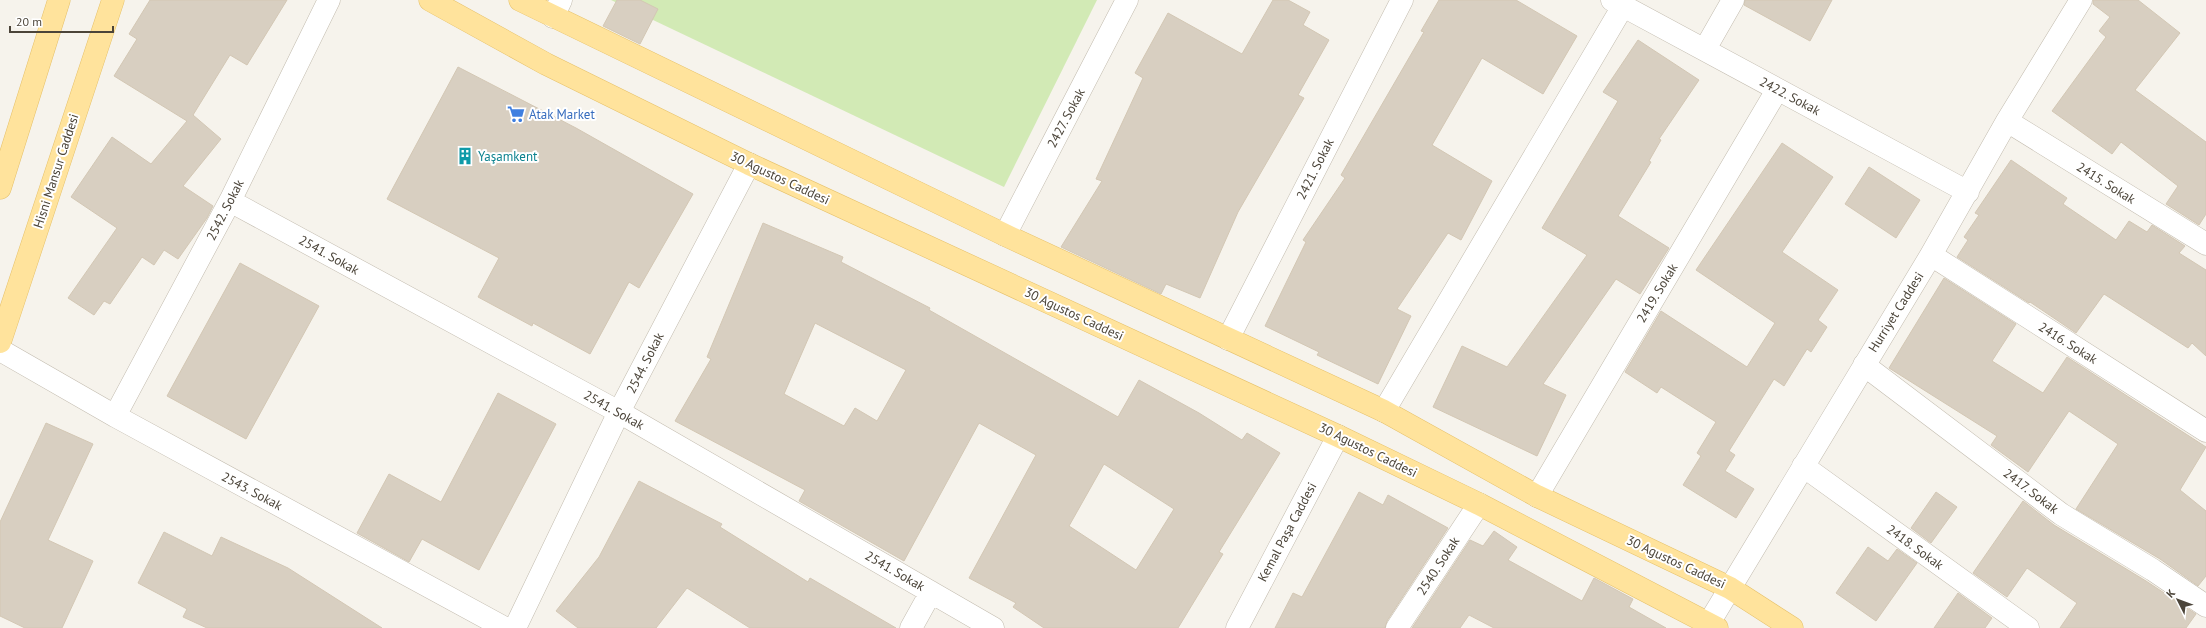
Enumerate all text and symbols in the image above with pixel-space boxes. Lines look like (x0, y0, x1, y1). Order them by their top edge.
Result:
scale bar (10, 8, 113, 34)
text: 20 m (16, 14, 42, 29)
street label: 2422. Sokak (1757, 73, 1824, 119)
street label: 2427. Sokak (1043, 85, 1089, 151)
supermarket icon: Atak Market (506, 104, 526, 124)
place label: Atak Market (529, 106, 595, 123)
street label: Hisni Mansur Caddesi (30, 112, 82, 230)
street label: 2421. Sokak (1292, 135, 1338, 202)
building icon: Yaşamkent (455, 146, 475, 166)
place label: Yaşamkent (478, 148, 538, 165)
street label: 30 Agustos Caddesi (728, 148, 832, 208)
street label: 2415. Sokak (2073, 158, 2139, 208)
street label: 2542. Sokak (202, 176, 248, 243)
street label: 2541. Sokak (296, 231, 363, 279)
street label: 2419. Sokak (1633, 260, 1682, 326)
street label: Hurriyet Caddesi (1865, 269, 1927, 355)
street label: 30 Agustos Caddesi (1022, 284, 1126, 344)
street label: 2416. Sokak (2035, 318, 2101, 368)
street label: 2544. Sokak (622, 329, 668, 396)
street label: 2541. Sokak (581, 386, 648, 434)
street label: 30 Agustos Caddesi (1316, 419, 1420, 481)
street label: 2417. Sokak (2000, 465, 2063, 518)
street label: 2543. Sokak (219, 468, 286, 514)
street label: Kemal Paşa Caddesi (1254, 479, 1320, 585)
street label: 2418. Sokak (1883, 521, 1947, 574)
street label: 30 Agustos Caddesi (1624, 532, 1728, 592)
street label: 2540. Sokak (1413, 533, 1464, 598)
street label: 2541. Sokak (862, 547, 929, 595)
north arrow (2158, 580, 2198, 620)
text: K (2163, 586, 2178, 601)

